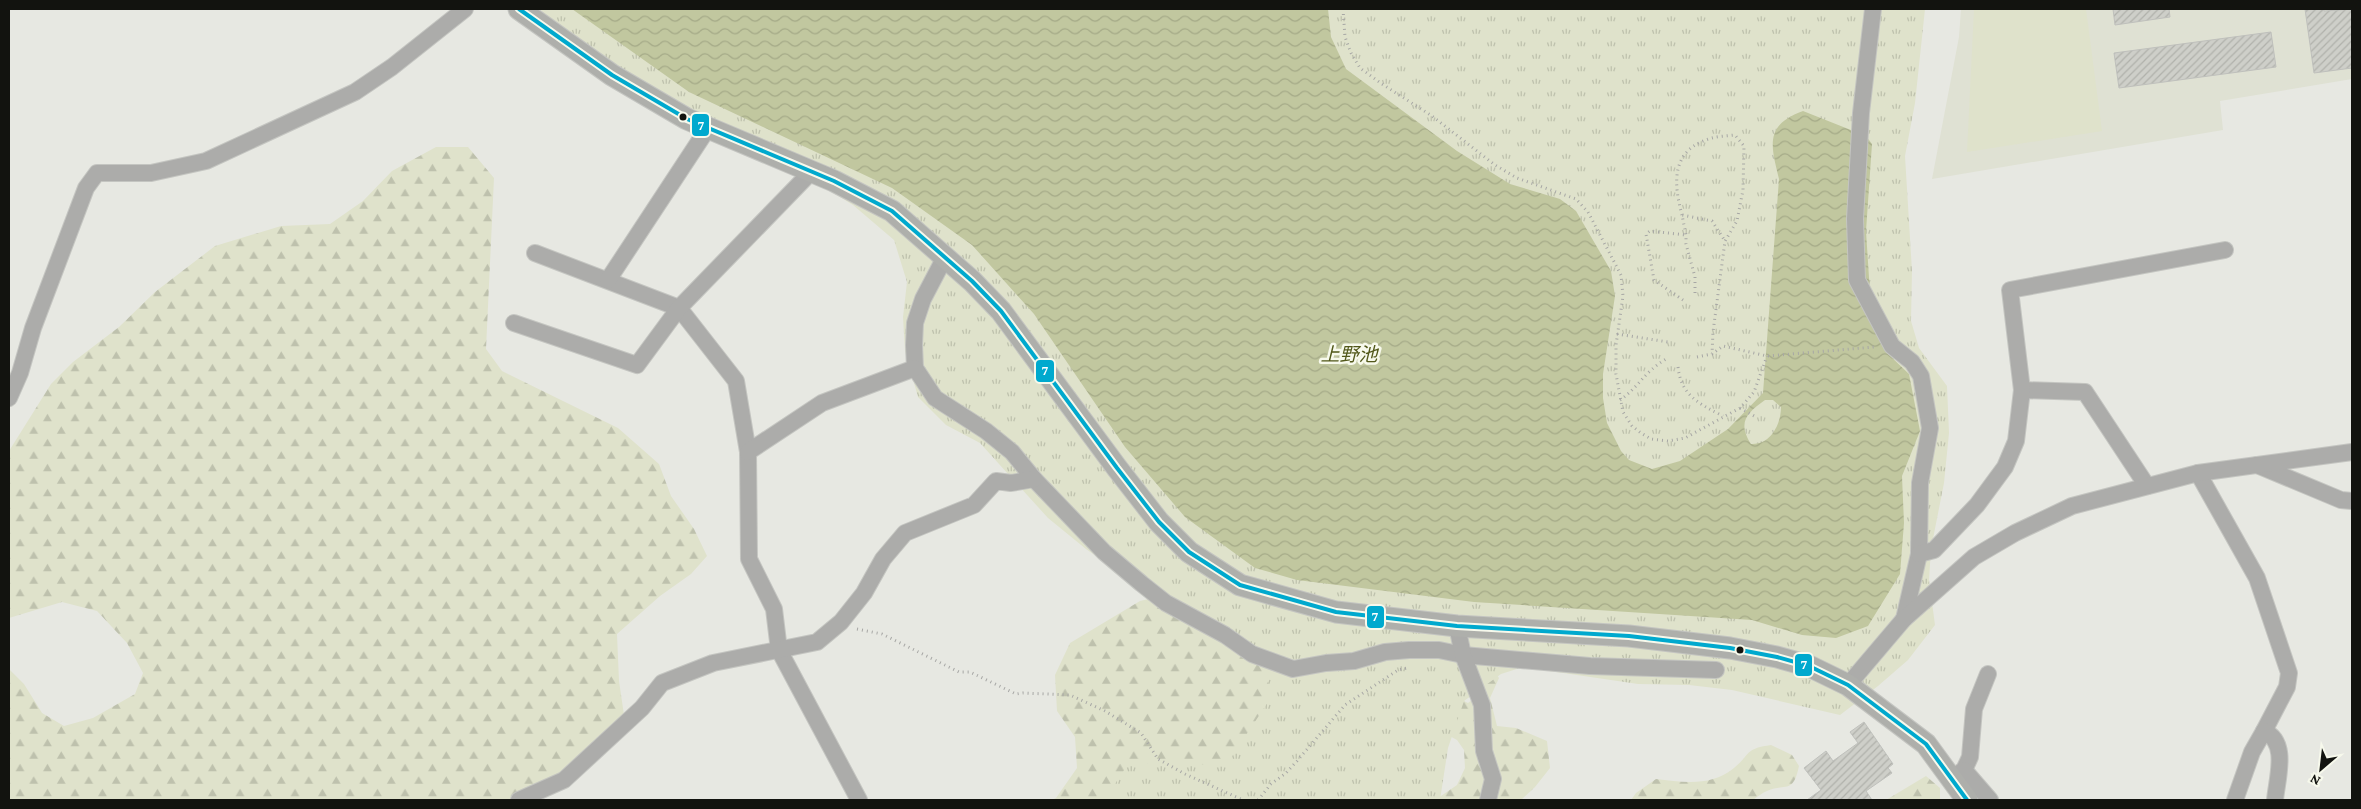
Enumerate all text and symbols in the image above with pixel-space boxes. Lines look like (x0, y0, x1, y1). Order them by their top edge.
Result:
unlabelled marker (678, 112, 688, 122)
line badge: 7 (691, 113, 710, 137)
text: 7 (698, 117, 705, 133)
water label: 上野池 (1320, 344, 1379, 365)
line badge: 7 (1035, 359, 1055, 383)
text: 7 (1042, 362, 1049, 378)
line badge: 7 (1366, 605, 1385, 629)
text: 7 (1372, 608, 1379, 624)
unlabelled marker (1735, 645, 1745, 655)
line badge: 7 (1794, 653, 1813, 677)
text: 7 (1801, 656, 1808, 672)
north arrow (2296, 744, 2346, 794)
text: N (2307, 771, 2323, 790)

